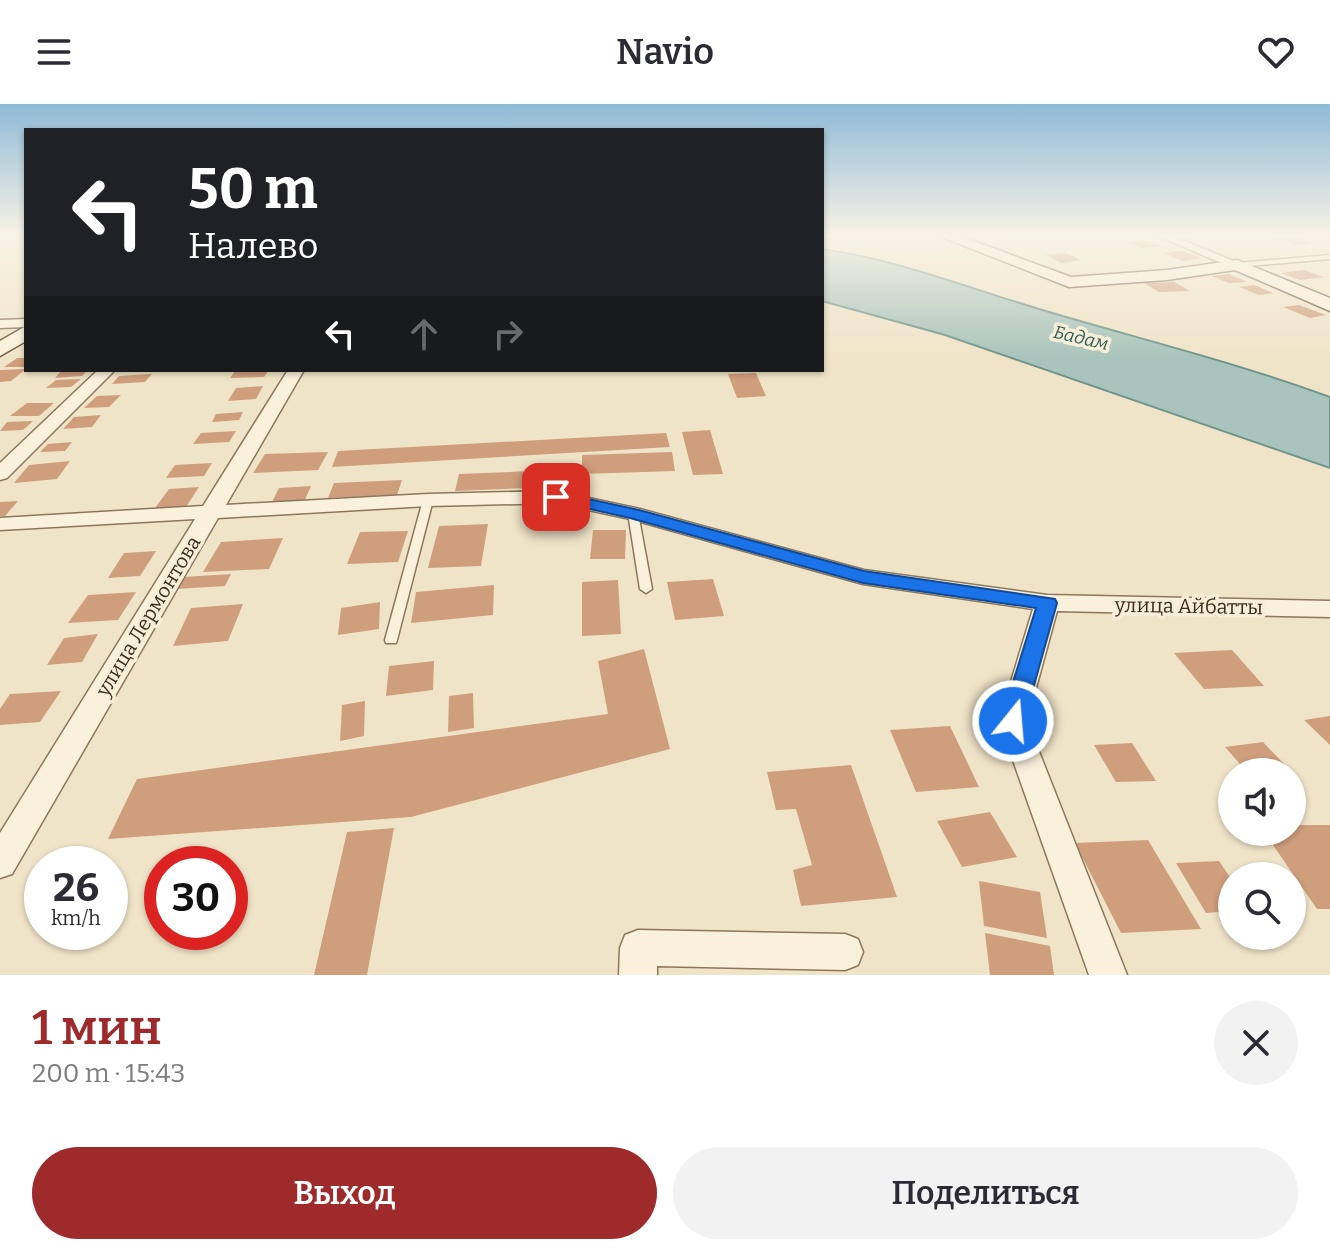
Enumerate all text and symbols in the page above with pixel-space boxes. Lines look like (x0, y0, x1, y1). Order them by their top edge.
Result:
icon: menu (32, 30, 76, 74)
text: Navio (616, 30, 714, 74)
icon: heart (1254, 30, 1298, 74)
text: 50 m (188, 156, 318, 223)
icon: left (56, 160, 160, 264)
text: Налево (188, 224, 319, 268)
icon: left (318, 312, 362, 356)
icon: ahead (402, 312, 446, 356)
icon: right (486, 312, 530, 356)
water label: Бадам (1051, 321, 1111, 355)
pin (522, 463, 590, 531)
icon: arrive (534, 475, 578, 519)
street label: улица Лермонтова (90, 531, 205, 701)
street label: улица Айбатты (1114, 593, 1263, 619)
position arrow (971, 679, 1055, 763)
map controls (1218, 758, 1306, 950)
button: sound (1218, 758, 1306, 846)
speed limit sign: 30 (144, 846, 248, 950)
button: search (1218, 862, 1306, 950)
text: 26 (53, 864, 99, 912)
text: km/h (51, 906, 101, 930)
text: 1 мин (32, 999, 162, 1057)
button: close (1214, 1001, 1298, 1085)
text: 200 m · 15:43 (32, 1058, 185, 1089)
button: Выход (32, 1147, 657, 1239)
button: Поделиться (673, 1147, 1298, 1239)

